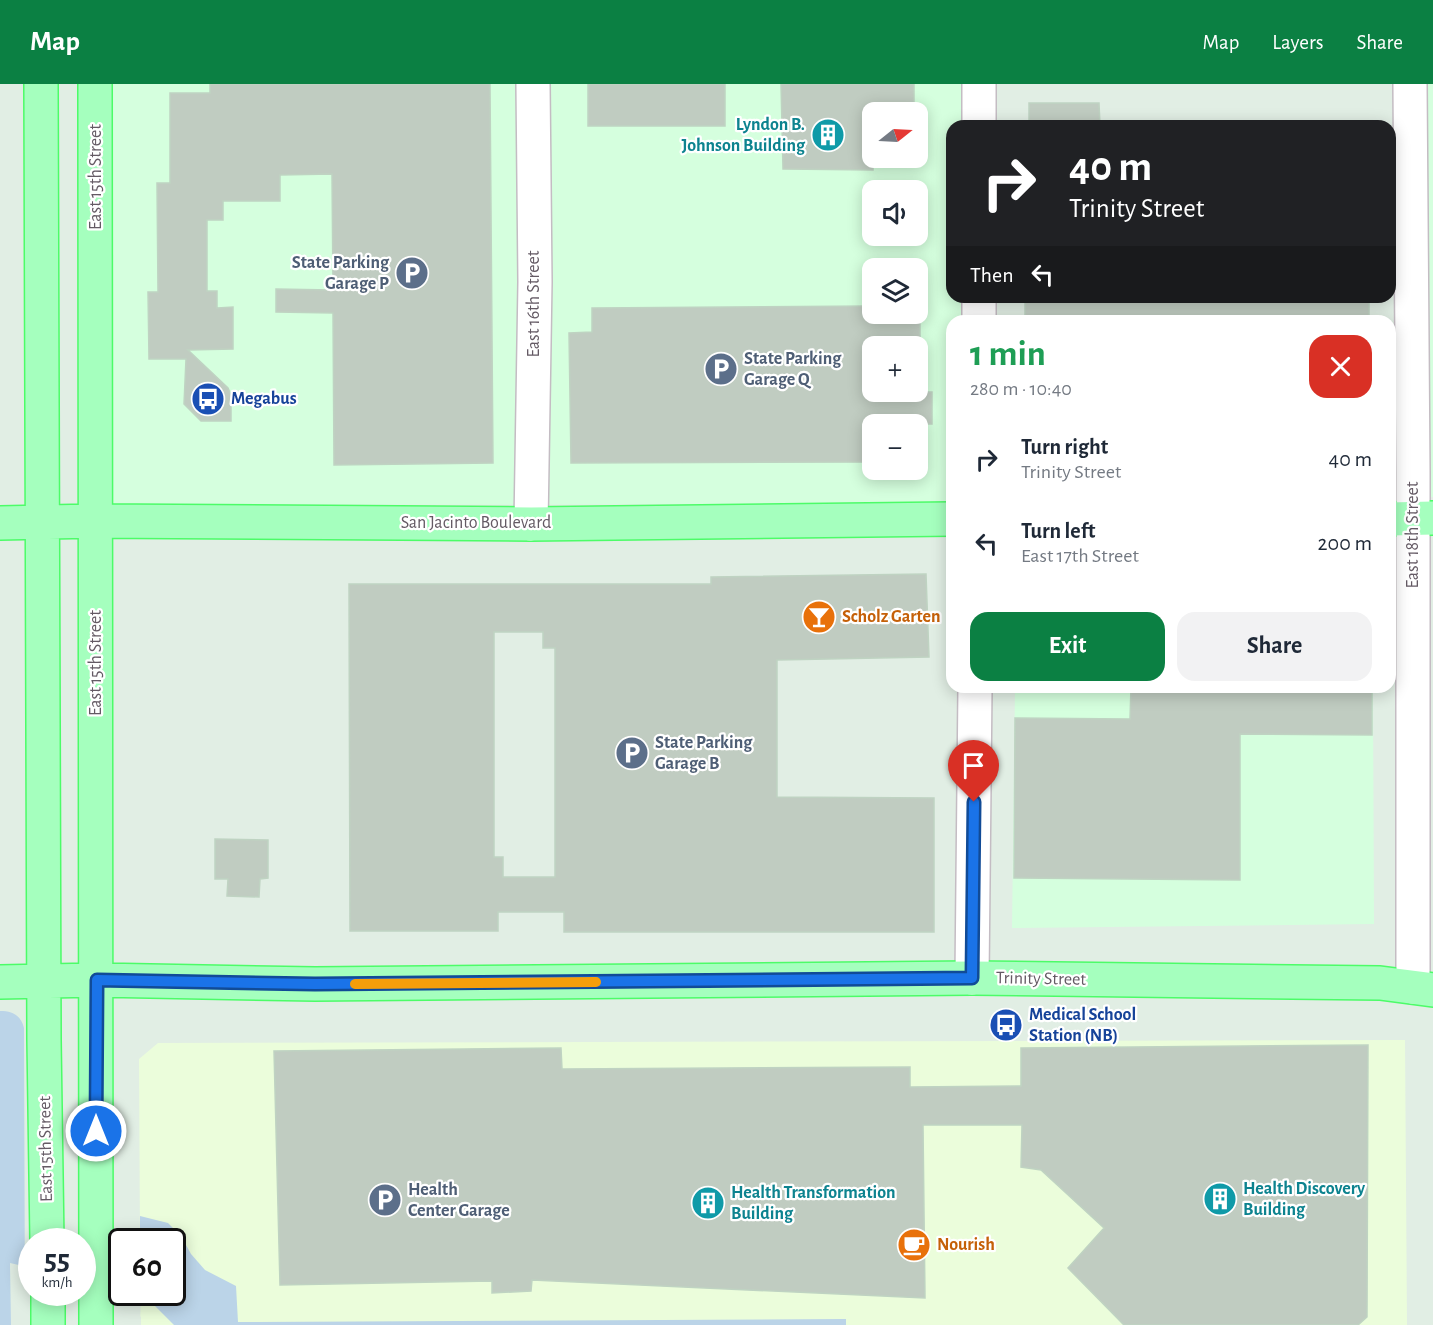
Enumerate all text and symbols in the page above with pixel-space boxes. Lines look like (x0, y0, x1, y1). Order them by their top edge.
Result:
text: Map (30, 28, 80, 56)
text: Map (1203, 32, 1239, 53)
text: Layers (1272, 32, 1323, 53)
text: Share (1356, 32, 1403, 53)
north arrow (862, 102, 928, 168)
map controls (862, 102, 928, 480)
place label: Lyndon B. Johnson Building (682, 116, 806, 155)
building icon: Lyndon B. Johnson Building (810, 117, 846, 153)
street label: East 15th Street (87, 124, 105, 230)
icon: right (970, 144, 1048, 222)
text: 40 m (1069, 146, 1152, 188)
button: sound (862, 180, 928, 246)
text: Trinity Street (1069, 195, 1204, 222)
street label: East 16th Street (525, 250, 543, 358)
place label: State Parking Garage P (292, 254, 390, 293)
parking icon: State Parking Garage P (394, 255, 430, 291)
button: layers (862, 258, 928, 324)
icon: left (1026, 258, 1059, 291)
text: Then (970, 264, 1014, 286)
button: close (1309, 335, 1372, 398)
button: + (862, 336, 928, 402)
text: 1 min (970, 336, 1046, 372)
place label: State Parking Garage Q (744, 350, 842, 389)
parking icon: State Parking Garage Q (703, 351, 739, 387)
text: 280 m · 10:40 (970, 379, 1072, 399)
bus stop icon: Megabus (190, 381, 226, 417)
place label: Megabus (231, 390, 297, 408)
button: − (862, 414, 928, 480)
text: Turn right (1021, 436, 1108, 458)
icon: right (970, 443, 1003, 476)
text: 40 m (1329, 448, 1372, 470)
text: Trinity Street (1021, 462, 1121, 482)
street label: East 18th Street (1404, 481, 1422, 589)
street label: San Jacinto Boulevard (401, 514, 551, 532)
text: Turn left (1021, 520, 1095, 542)
icon: left (970, 527, 1003, 560)
text: 200 m (1318, 532, 1372, 554)
text: East 17th Street (1021, 546, 1139, 566)
bar icon: Scholz Garten (801, 599, 837, 635)
place label: Scholz Garten (842, 608, 941, 626)
street label: East 15th Street (87, 610, 105, 716)
button: Exit (970, 612, 1165, 681)
button: Share (1177, 612, 1372, 681)
place label: State Parking Garage B (655, 734, 753, 773)
parking icon: State Parking Garage B (614, 735, 650, 771)
pin (948, 740, 999, 802)
icon: arrive (957, 749, 990, 782)
street label: Trinity Street (996, 969, 1087, 989)
place label: Medical School Station (NB) (1029, 1006, 1136, 1045)
bus stop icon: Medical School Station (NB) (988, 1007, 1024, 1043)
street label: East 15th Street (36, 1096, 56, 1202)
position arrow (64, 1099, 128, 1163)
place label: Health Discovery Building (1243, 1180, 1366, 1219)
place label: Health Center Garage (408, 1181, 510, 1220)
building icon: Health Discovery Building (1202, 1181, 1238, 1217)
parking icon: Health Center Garage (367, 1182, 403, 1218)
place label: Health Transformation Building (731, 1184, 896, 1223)
building icon: Health Transformation Building (690, 1185, 726, 1221)
cafe icon: Nourish (896, 1227, 932, 1263)
speed limit sign: 60 (108, 1228, 186, 1306)
place label: Nourish (937, 1236, 995, 1254)
text: 55 (44, 1245, 70, 1275)
text: km/h (42, 1275, 72, 1290)

